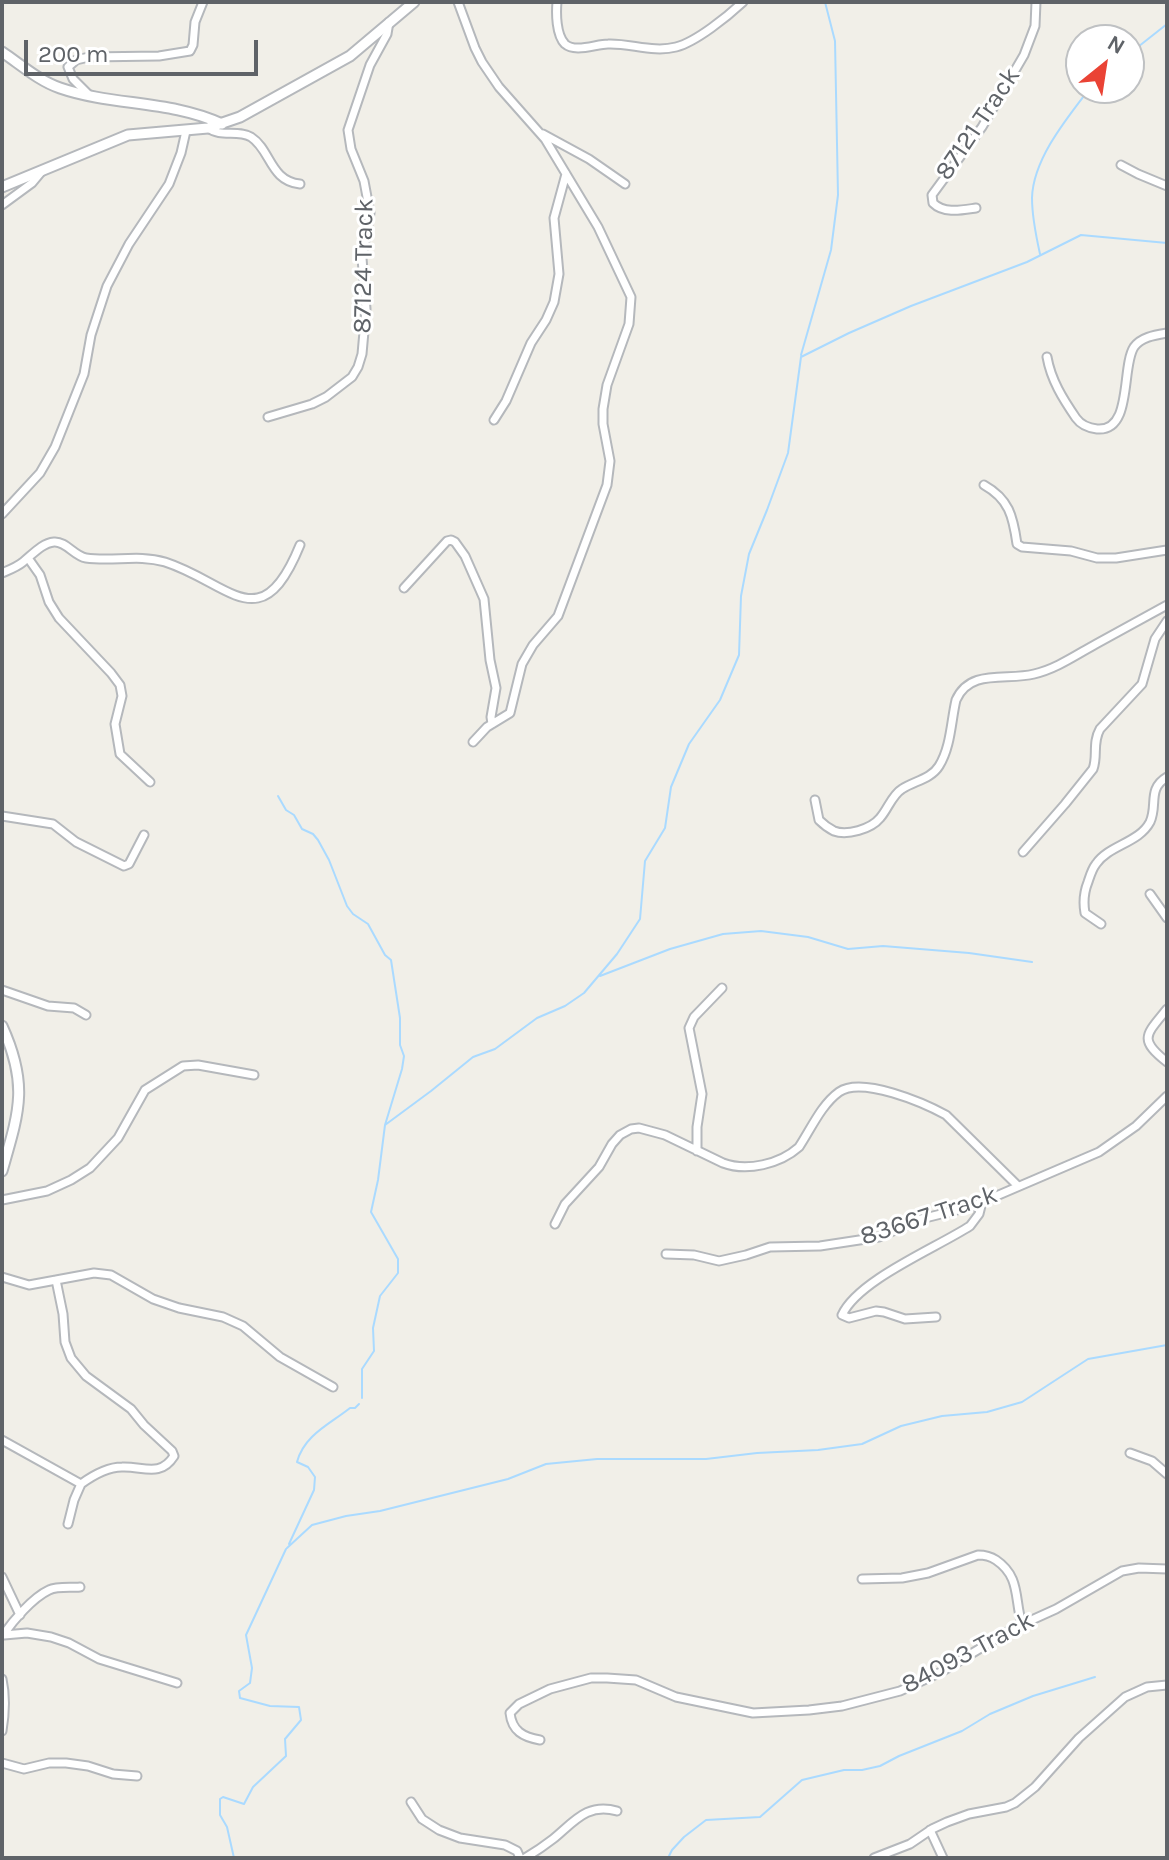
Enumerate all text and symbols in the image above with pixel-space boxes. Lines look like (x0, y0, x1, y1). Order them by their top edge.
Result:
scale bar (28, 24, 262, 74)
north arrow (1065, 24, 1145, 104)
text: N (1103, 30, 1129, 60)
text: 200 m (38, 40, 109, 68)
street label: 87121 Track (929, 62, 1027, 186)
street label: 87124 Track (347, 198, 381, 334)
street label: 83667 Track (856, 1179, 1002, 1253)
street label: 84093 Track (896, 1605, 1040, 1701)

